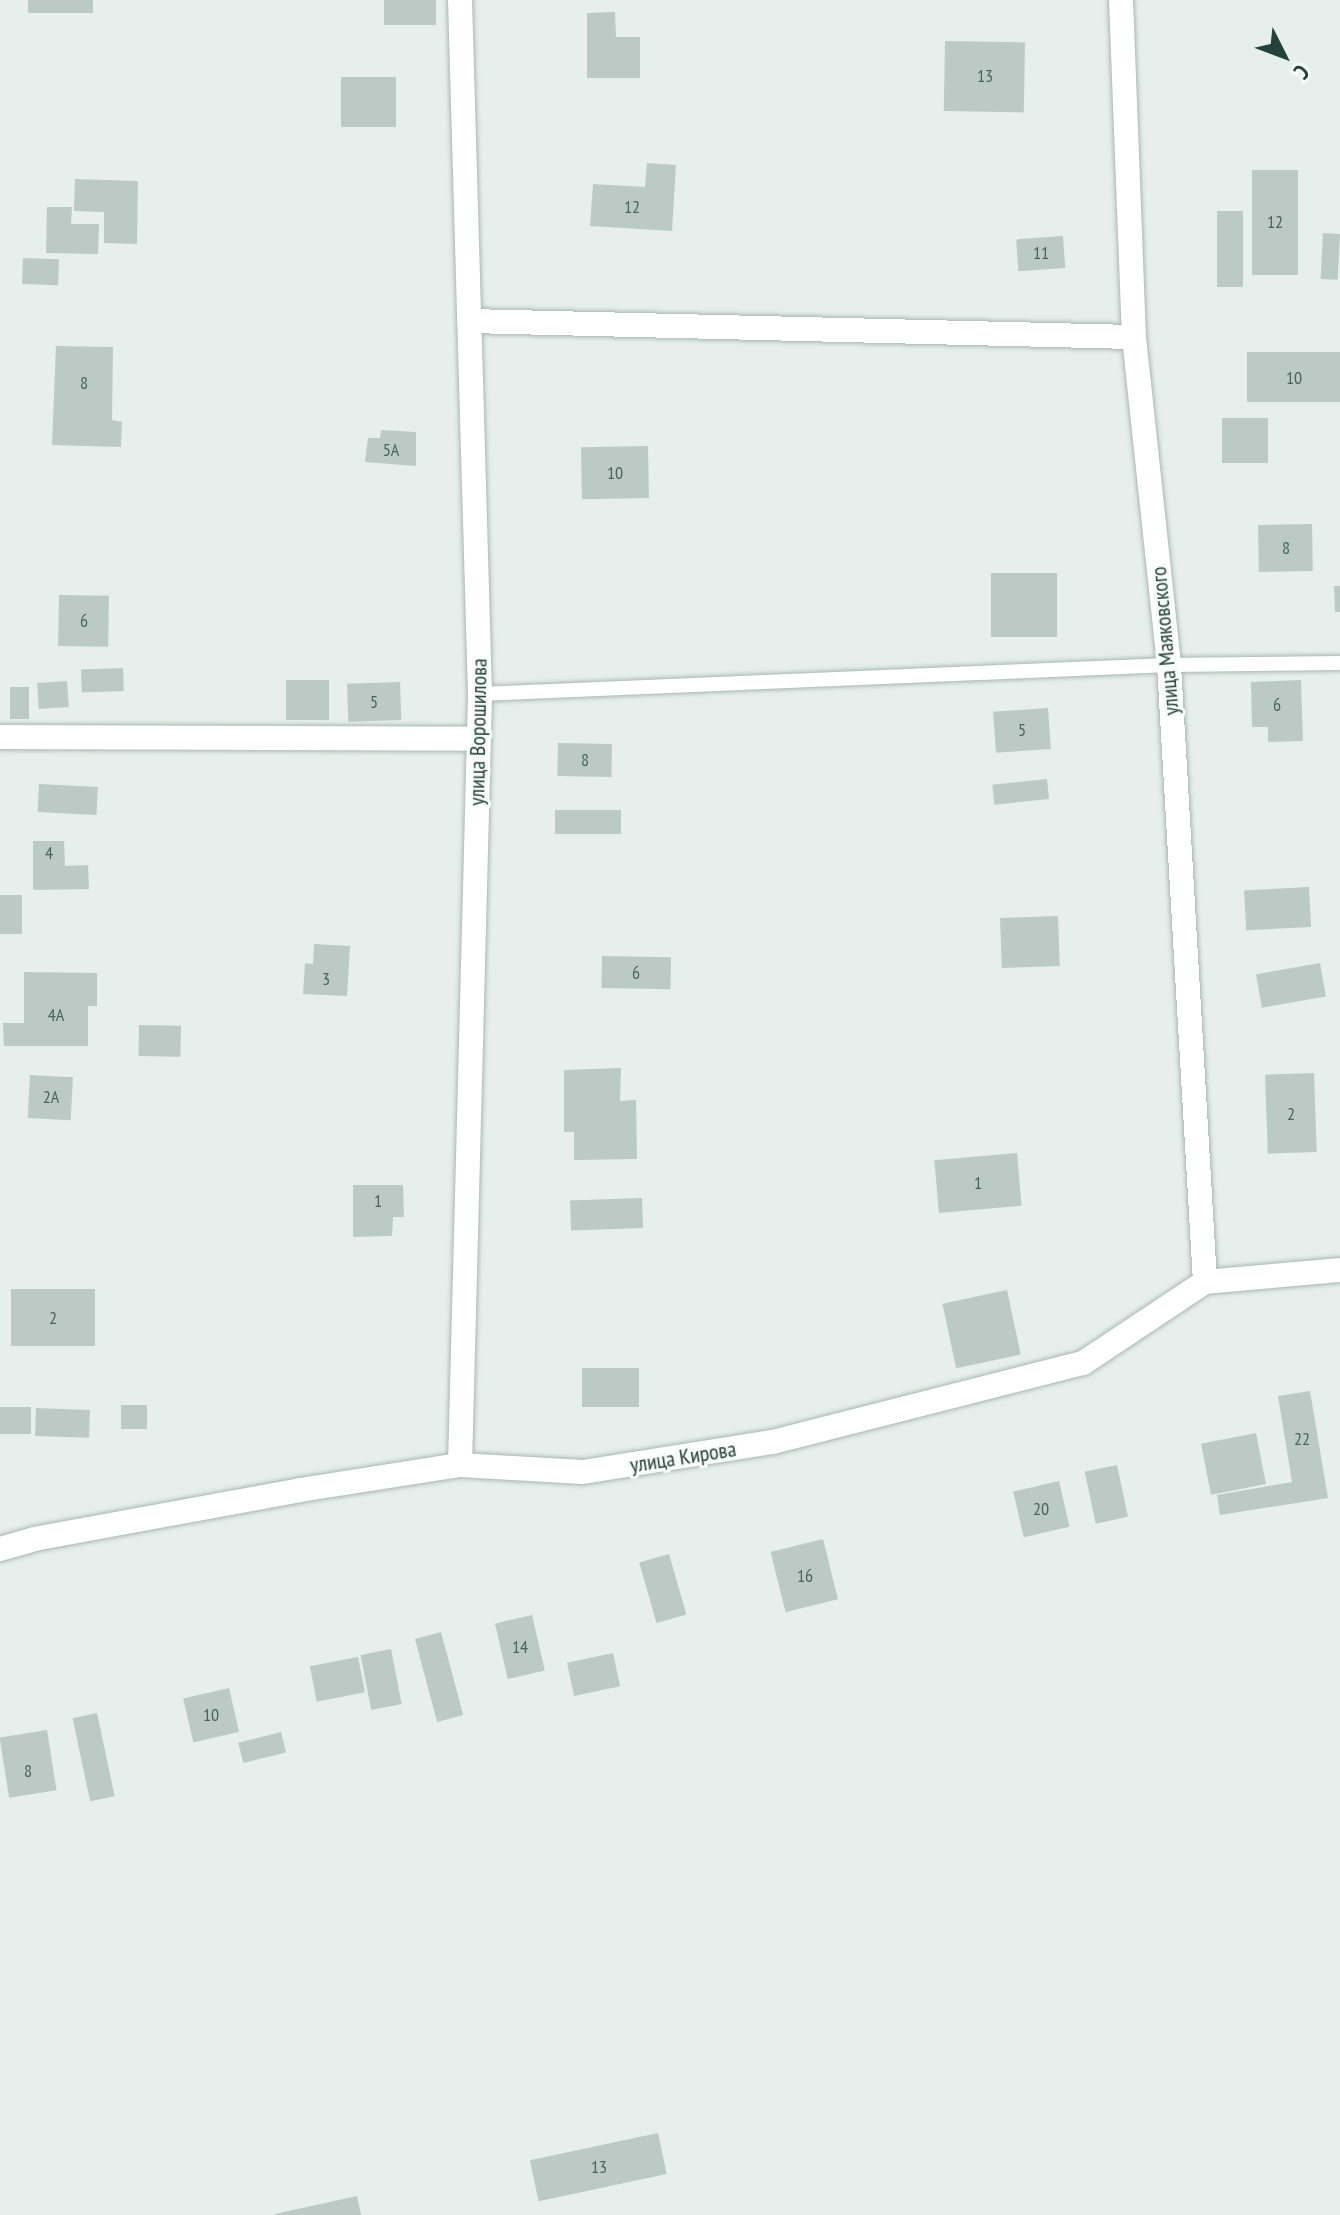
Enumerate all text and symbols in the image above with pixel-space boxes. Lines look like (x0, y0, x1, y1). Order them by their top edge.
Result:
north arrow (1244, 16, 1324, 96)
text: С (1288, 59, 1316, 85)
house number: 13 (977, 65, 993, 87)
house number: 12 (624, 196, 640, 218)
house number: 12 (1267, 211, 1283, 233)
house number: 11 (1033, 242, 1049, 264)
house number: 10 (1286, 367, 1302, 389)
house number: 8 (80, 372, 88, 394)
house number: 5А (383, 439, 399, 461)
house number: 10 (607, 462, 623, 484)
house number: 8 (1282, 537, 1290, 559)
street label: улица Маяковского (1145, 566, 1185, 716)
house number: 6 (80, 610, 88, 632)
street label: улица Ворошилова (464, 658, 492, 806)
house number: 5 (370, 691, 378, 713)
house number: 6 (1273, 694, 1281, 716)
house number: 5 (1018, 719, 1026, 741)
house number: 8 (581, 749, 589, 771)
house number: 4 (45, 842, 53, 864)
house number: 6 (632, 962, 640, 984)
house number: 3 (322, 968, 330, 990)
house number: 4А (48, 1004, 64, 1026)
house number: 2А (43, 1086, 59, 1108)
house number: 2 (1287, 1103, 1295, 1125)
house number: 1 (974, 1172, 982, 1194)
house number: 1 (374, 1190, 382, 1212)
house number: 2 (49, 1307, 57, 1329)
house number: 22 (1294, 1428, 1310, 1450)
street label: улица Кирова (628, 1436, 738, 1478)
house number: 20 (1033, 1498, 1049, 1520)
house number: 16 (797, 1565, 813, 1587)
house number: 14 (512, 1636, 528, 1658)
house number: 10 (203, 1704, 219, 1726)
house number: 8 (24, 1760, 32, 1782)
house number: 13 (591, 2156, 607, 2178)

